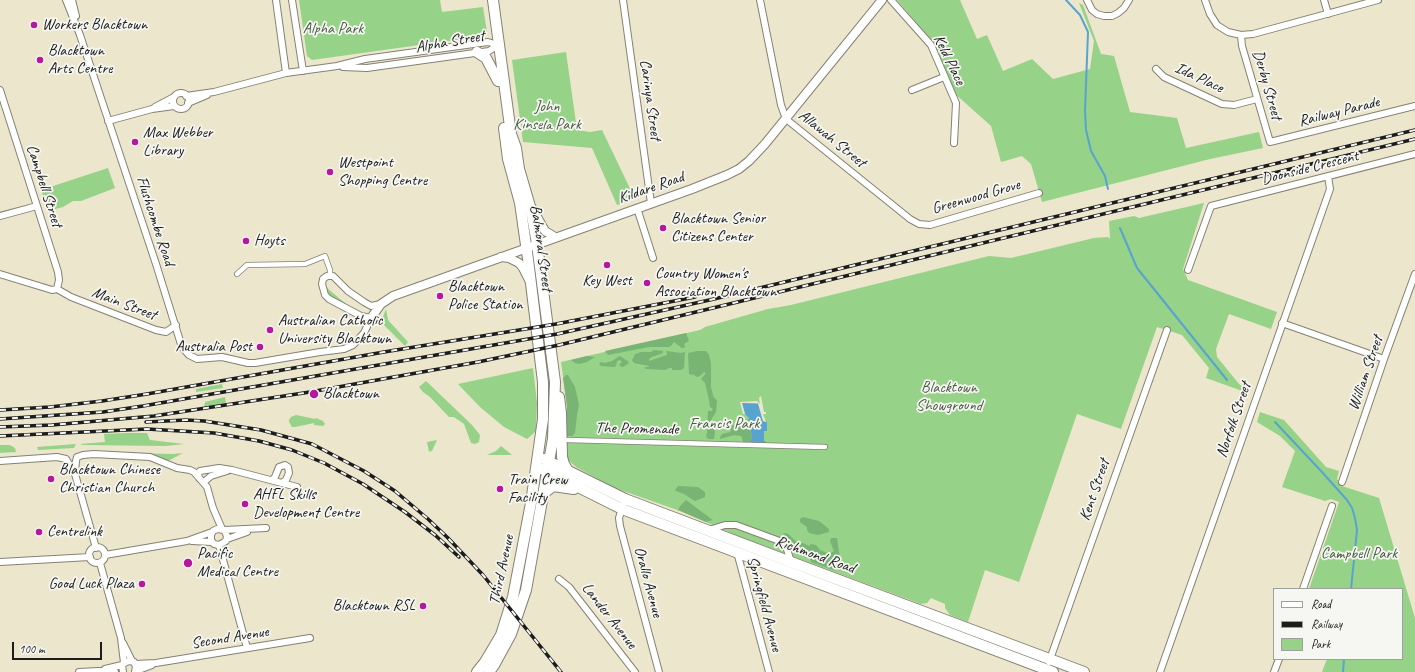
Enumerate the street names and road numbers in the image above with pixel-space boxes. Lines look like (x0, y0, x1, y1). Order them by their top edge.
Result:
street label: Alpha Street (414, 26, 486, 58)
street label: Keld Place (929, 32, 969, 88)
street label: Derby Street (1248, 48, 1286, 122)
street label: Carinya Street (635, 58, 665, 142)
street label: Ida Place (1172, 58, 1226, 98)
street label: Railway Parade (1297, 93, 1381, 131)
street label: Allawah Street (794, 106, 870, 172)
street label: Campbell Street (22, 142, 66, 230)
street label: Doonside Crescent (1259, 147, 1361, 189)
street label: Kildare Road (616, 168, 686, 208)
street label: Flushcombe Road (132, 174, 178, 268)
street label: Greenwood Grove (930, 175, 1022, 219)
street label: Balmoral Street (525, 203, 557, 293)
street label: Main Street (89, 283, 159, 325)
street label: William Street (1344, 333, 1388, 413)
street label: Norfolk Street (1212, 380, 1256, 460)
street label: The Promenade (595, 419, 679, 439)
street label: Kent Street (1076, 457, 1114, 523)
street label: Richmond Road (773, 532, 857, 578)
street label: Third Avenue (485, 533, 519, 607)
street label: Orallo Avenue (629, 545, 667, 619)
street label: Springfield Avenue (742, 554, 786, 654)
street label: Lander Avenue (577, 579, 641, 653)
street label: Second Avenue (190, 622, 270, 654)

